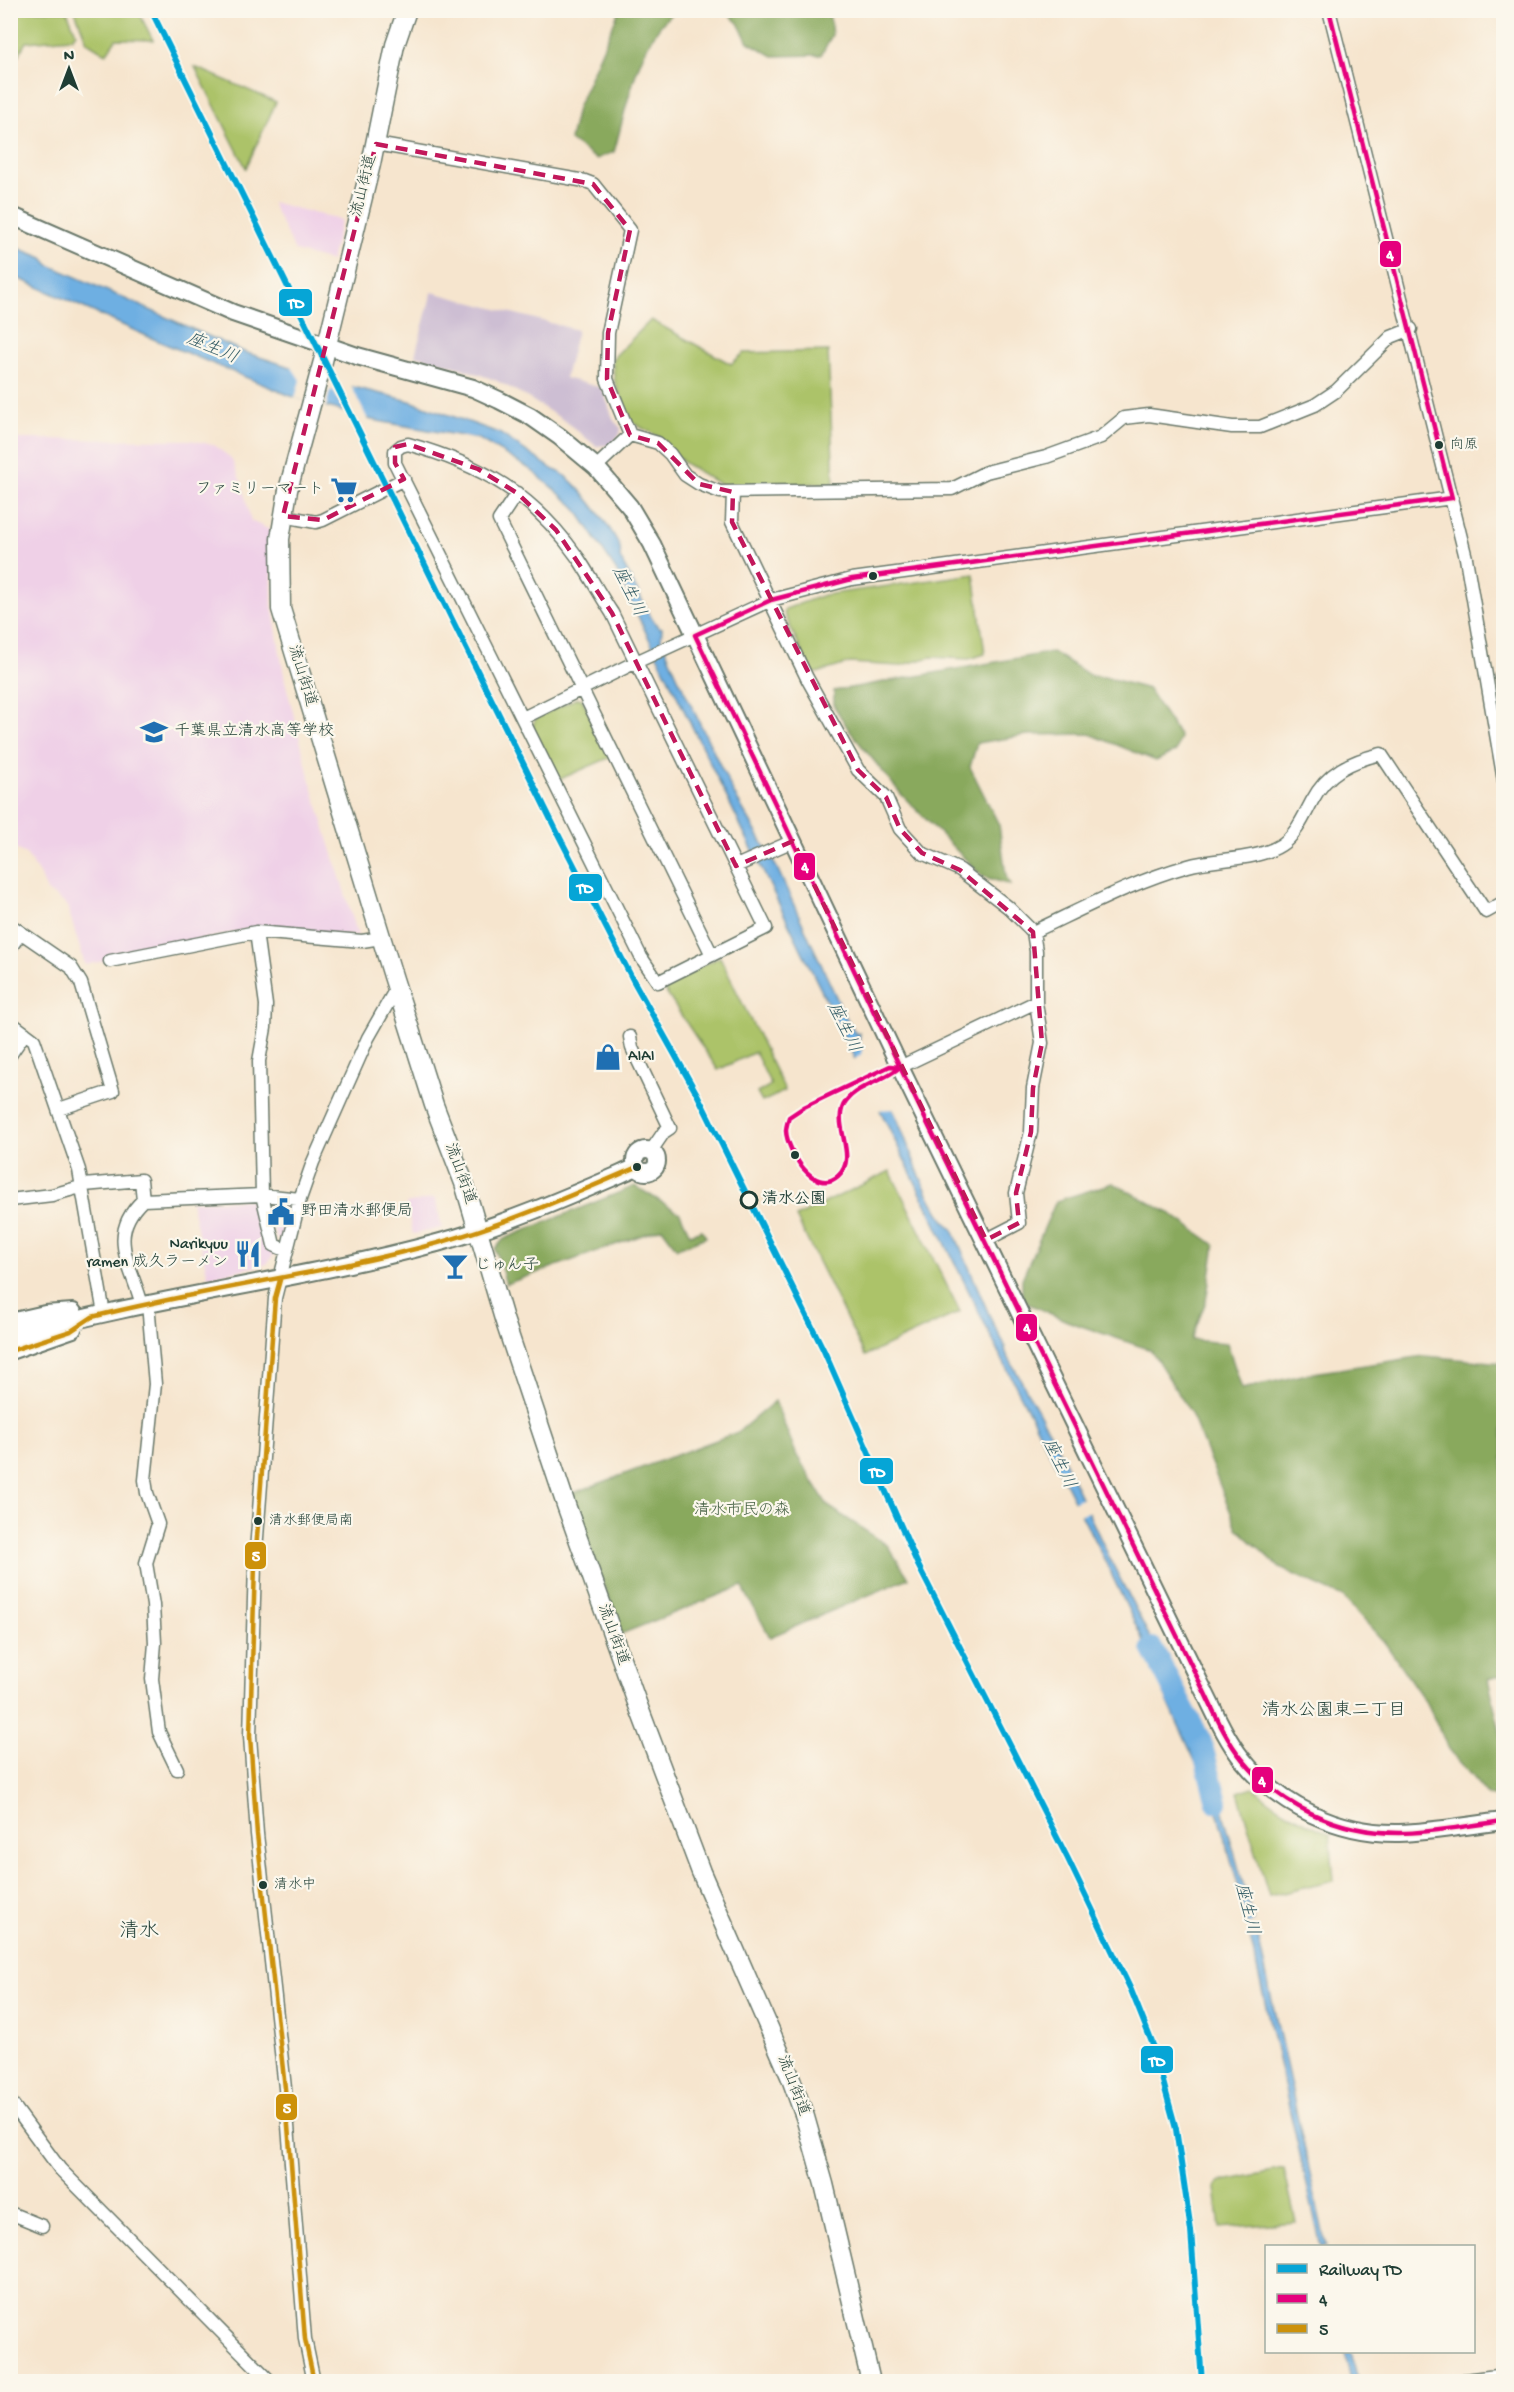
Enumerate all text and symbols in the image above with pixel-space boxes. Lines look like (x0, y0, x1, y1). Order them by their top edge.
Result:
north arrow (39, 39, 99, 99)
text: N (64, 48, 75, 67)
street label: 流山街道 (347, 152, 382, 219)
line badge: 4 (1379, 240, 1402, 268)
text: 4 (1385, 248, 1394, 267)
line badge: TD (278, 288, 313, 317)
text: TD (286, 296, 305, 315)
water label: 座生川 (183, 328, 241, 369)
place label: 向原 (1450, 437, 1478, 454)
marker: 向原 (1433, 439, 1445, 451)
supermarket icon: ファミリーマート (329, 475, 359, 505)
place label: ファミリーマート (196, 481, 324, 500)
water label: 座生川 (607, 563, 650, 621)
unlabelled marker (867, 570, 879, 582)
street label: 流山街道 (283, 642, 320, 709)
school or university icon: 千葉県立清水高等学校 (139, 717, 169, 747)
place label: 千葉県立清水高等学校 (174, 721, 334, 742)
line badge: 4 (793, 852, 816, 881)
text: 4 (800, 860, 809, 879)
line badge: TD (568, 873, 603, 902)
text: TD (575, 881, 594, 900)
water label: 座生川 (822, 999, 865, 1057)
shop icon: AIAI (593, 1042, 623, 1072)
place label: AIAI (628, 1048, 655, 1067)
street label: 流山街道 (439, 1140, 480, 1207)
unlabelled marker (789, 1149, 801, 1161)
unlabelled marker (631, 1161, 643, 1173)
place label: 清水公園 (762, 1189, 826, 1210)
marker: 清水公園 (740, 1191, 758, 1209)
public building icon: 野田清水郵便局 (266, 1197, 296, 1227)
place label: 野田清水郵便局 (301, 1201, 413, 1222)
place label: Narikyuu ramen 成久ラーメン (86, 1236, 228, 1273)
restaurant icon: Narikyuu ramen 成久ラーメン (233, 1239, 263, 1269)
bar icon: じゅん子 (440, 1251, 470, 1281)
place label: じゅん子 (475, 1257, 539, 1276)
line badge: 4 (1015, 1313, 1038, 1342)
text: 4 (1022, 1321, 1031, 1340)
water label: 座生川 (1037, 1435, 1080, 1493)
line badge: TD (859, 1457, 894, 1485)
text: TD (867, 1465, 886, 1484)
park label: 清水市民の森 (694, 1500, 790, 1521)
place label: 清水郵便局南 (269, 1513, 353, 1530)
marker: 清水郵便局南 (252, 1515, 264, 1527)
line badge: 5 (244, 1541, 267, 1570)
text: 5 (252, 1549, 261, 1568)
street label: 流山街道 (592, 1601, 633, 1668)
district label: 清水公園東二丁目 (1262, 1700, 1406, 1722)
line badge: 4 (1251, 1766, 1274, 1794)
text: 4 (1257, 1774, 1266, 1793)
place label: 清水中 (274, 1877, 316, 1894)
marker: 清水中 (257, 1879, 269, 1891)
water label: 座生川 (1229, 1880, 1264, 1938)
district label: 清水 (119, 1919, 159, 1944)
line badge: TD (1140, 2045, 1174, 2074)
street label: 流山街道 (772, 2052, 813, 2119)
text: TD (1147, 2054, 1166, 2073)
line badge: 5 (275, 2093, 298, 2121)
text: 5 (283, 2101, 292, 2120)
legend (1265, 2245, 1475, 2353)
text: Railway TD (1319, 2261, 1402, 2282)
text: 4 (1319, 2291, 1328, 2312)
text: 5 (1319, 2321, 1328, 2342)

